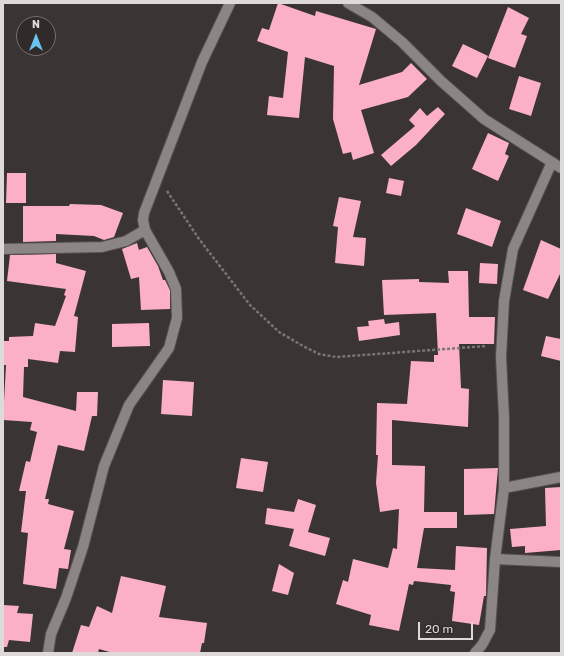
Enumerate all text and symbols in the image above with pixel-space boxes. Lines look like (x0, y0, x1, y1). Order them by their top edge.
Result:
north arrow (16, 16, 56, 56)
text: N (32, 18, 40, 31)
scale bar (420, 614, 475, 640)
text: 20 m (425, 622, 453, 636)

